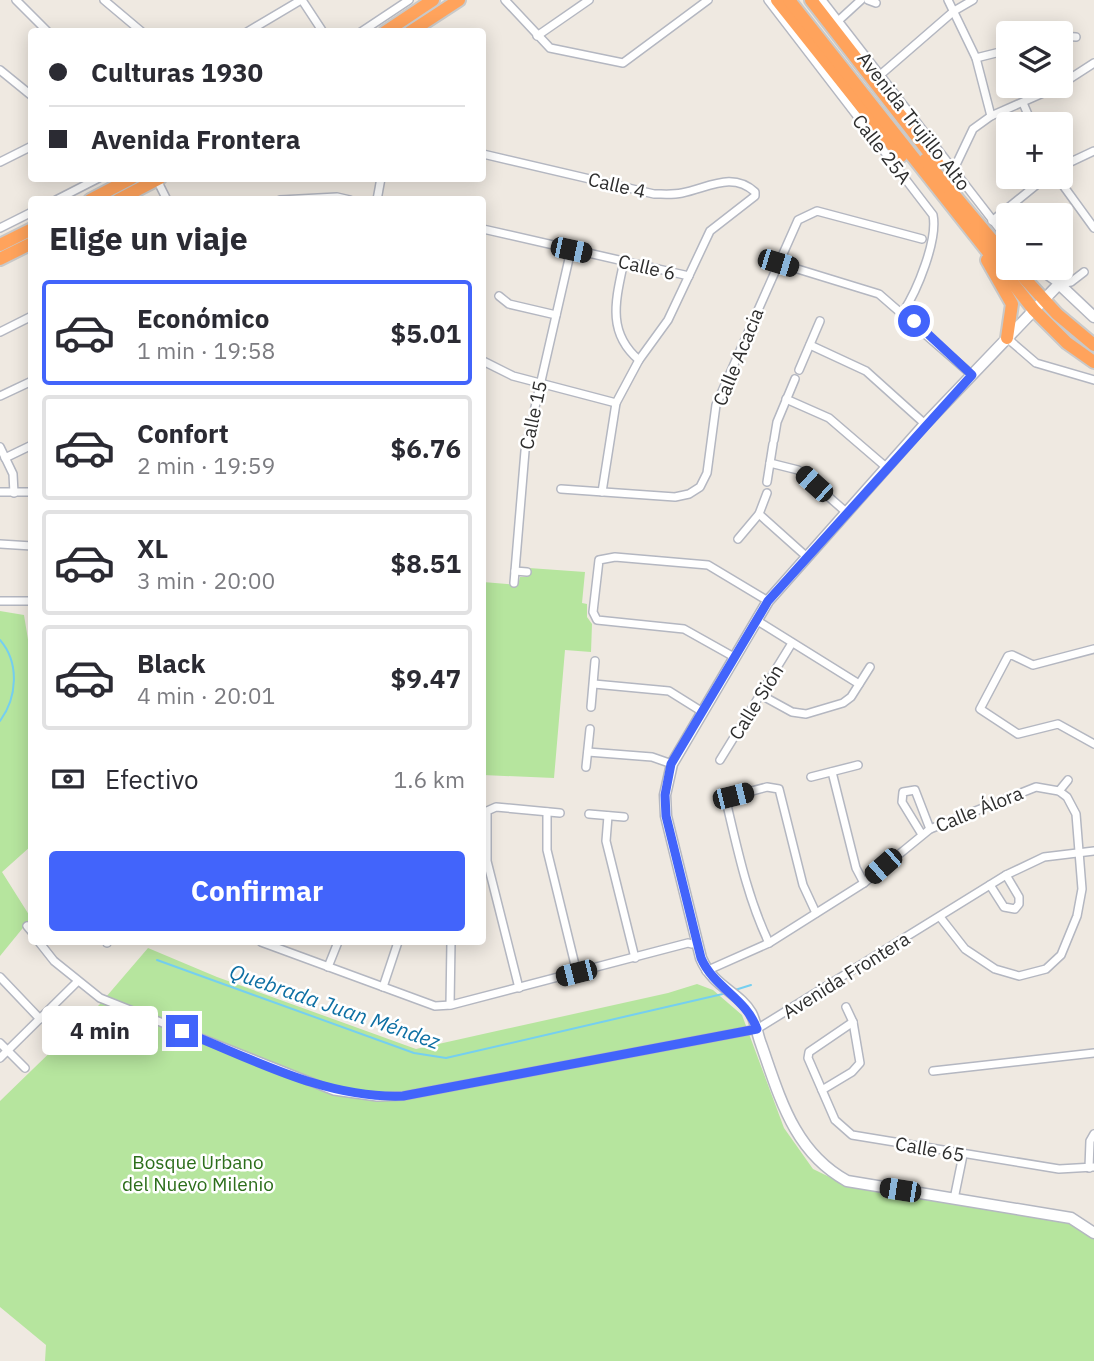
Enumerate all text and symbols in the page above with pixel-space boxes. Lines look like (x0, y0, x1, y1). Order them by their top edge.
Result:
map controls (996, 21, 1073, 280)
button: layers (996, 21, 1073, 98)
street label: Avenida Trujillo Alto (852, 47, 976, 195)
text: Culturas 1930 (91, 55, 263, 89)
street label: Calle 25A (847, 109, 917, 189)
button: + (996, 112, 1073, 189)
text: Avenida Frontera (91, 122, 300, 156)
street label: Calle 4 (586, 167, 648, 203)
button: − (996, 203, 1073, 280)
text: Elige un viaje (49, 217, 248, 259)
car (549, 235, 594, 265)
car (755, 247, 802, 279)
street label: Calle 6 (616, 249, 678, 285)
icon: car (53, 301, 116, 364)
text: Económico (137, 301, 269, 335)
street label: Calle Acacia (707, 305, 769, 409)
route start (898, 305, 930, 337)
text: $5.01 (391, 316, 461, 350)
text: 1 min · 19:58 (137, 335, 275, 365)
street label: Calle 15 (514, 378, 552, 452)
icon: car (53, 416, 116, 479)
text: Confort (137, 416, 229, 450)
text: $6.76 (391, 431, 461, 465)
text: 2 min · 19:59 (137, 450, 275, 480)
car (792, 462, 837, 506)
icon: car (53, 531, 116, 594)
text: XL (137, 531, 168, 565)
text: $8.51 (391, 546, 461, 580)
text: 3 min · 20:00 (137, 565, 275, 595)
icon: car (53, 646, 116, 709)
text: Black (137, 646, 205, 680)
street label: Calle Sión (723, 660, 789, 744)
text: $9.47 (391, 661, 461, 695)
text: 4 min · 20:01 (137, 680, 275, 710)
icon: cash (49, 760, 87, 798)
text: Efectivo (105, 762, 199, 796)
text: 1.6 km (394, 764, 465, 794)
car (711, 781, 756, 811)
street label: Calle Álora (932, 781, 1026, 837)
car (861, 844, 906, 888)
button: Confirmar (49, 851, 465, 931)
street label: Avenida Frontera (778, 926, 914, 1024)
water label: Quebrada Juan Méndez (226, 957, 444, 1055)
car (554, 958, 599, 988)
callout: 4 min (42, 1006, 158, 1056)
text: 4 min (70, 1015, 130, 1045)
route end (166, 1015, 198, 1047)
street label: Calle 65 (893, 1131, 967, 1167)
park label: Bosque Urbano del Nuevo Milenio (122, 1150, 274, 1196)
car (878, 1176, 923, 1204)

